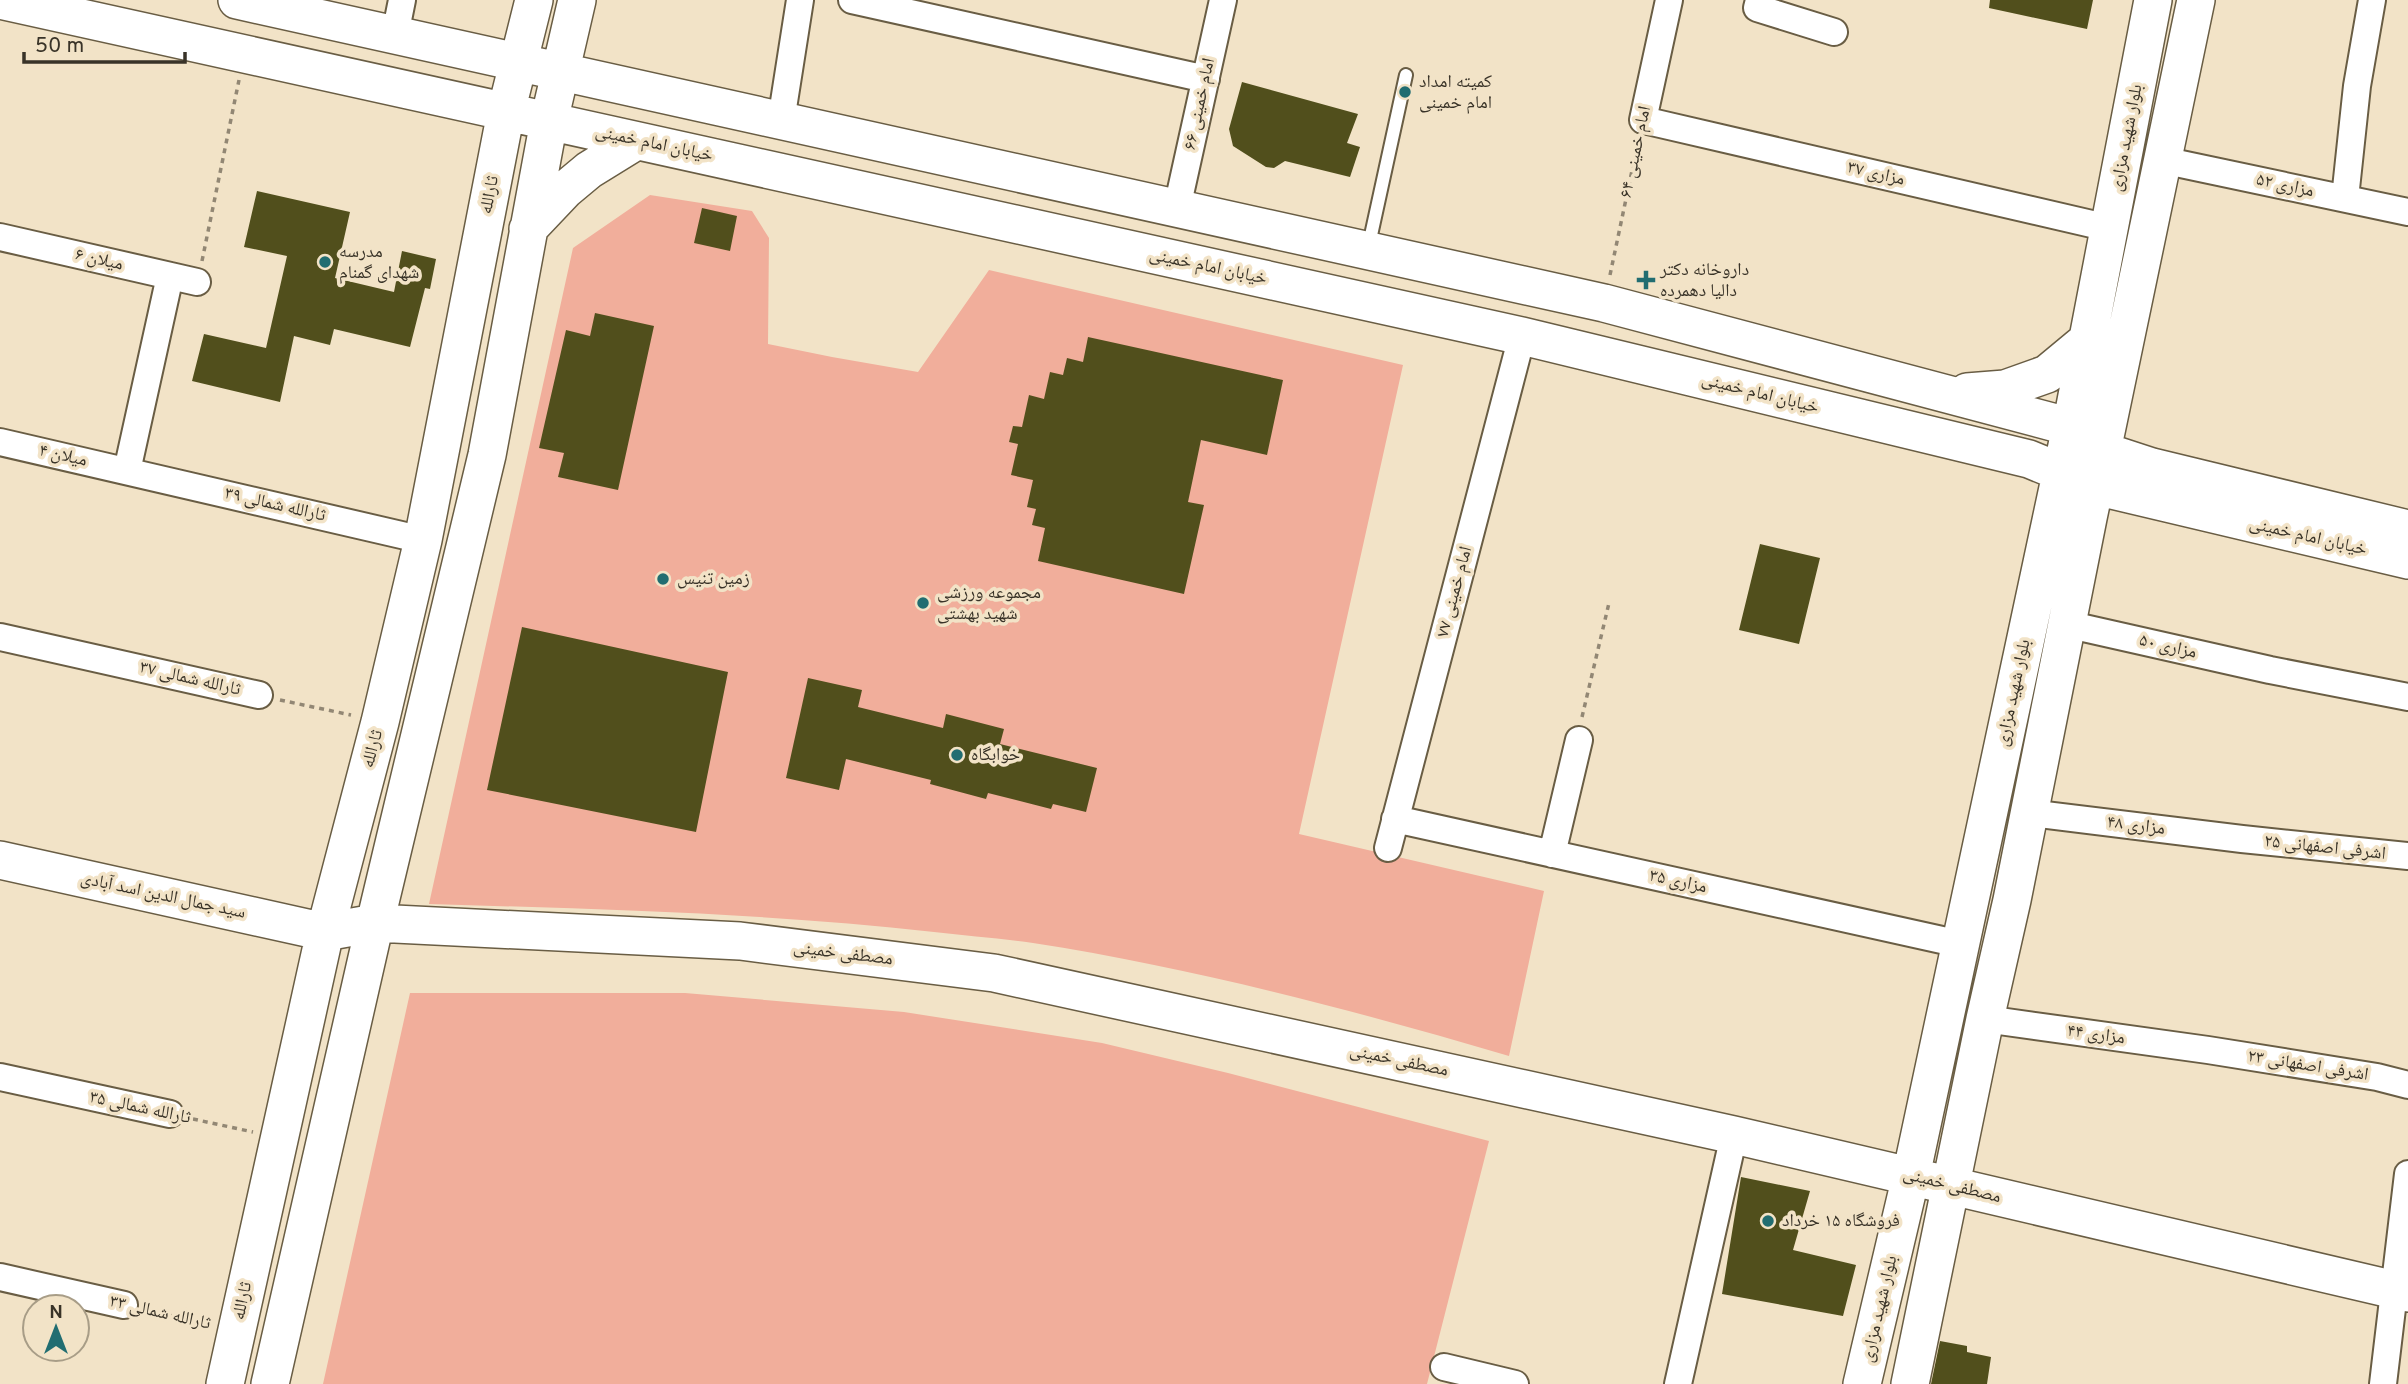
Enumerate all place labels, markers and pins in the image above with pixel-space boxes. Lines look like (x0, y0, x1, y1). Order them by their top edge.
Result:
place label: کمیته امداد امام خمینی (1419, 71, 1493, 115)
marker: کمیته امداد امام خمینی (1397, 84, 1413, 100)
place label: مدرسه شهدای گمنام (339, 241, 419, 285)
marker: مدرسه شهدای گمنام (317, 254, 333, 270)
place label: داروخانه دکتر دالیا دهمرده (1659, 259, 1749, 303)
marker: داروخانه دکتر دالیا دهمرده (1638, 272, 1654, 288)
place label: زمین تنیس (677, 568, 750, 591)
marker: زمین تنیس (655, 571, 671, 587)
place label: مجموعه ورزشی شهید بهشتی (937, 582, 1041, 626)
marker: مجموعه ورزشی شهید بهشتی (915, 595, 931, 611)
place label: خوابگاه (971, 744, 1020, 767)
marker: خوابگاه (949, 747, 965, 763)
place label: فروشگاه ۱۵ خرداد (1782, 1210, 1900, 1233)
marker: فروشگاه ۱۵ خرداد (1760, 1213, 1776, 1229)

